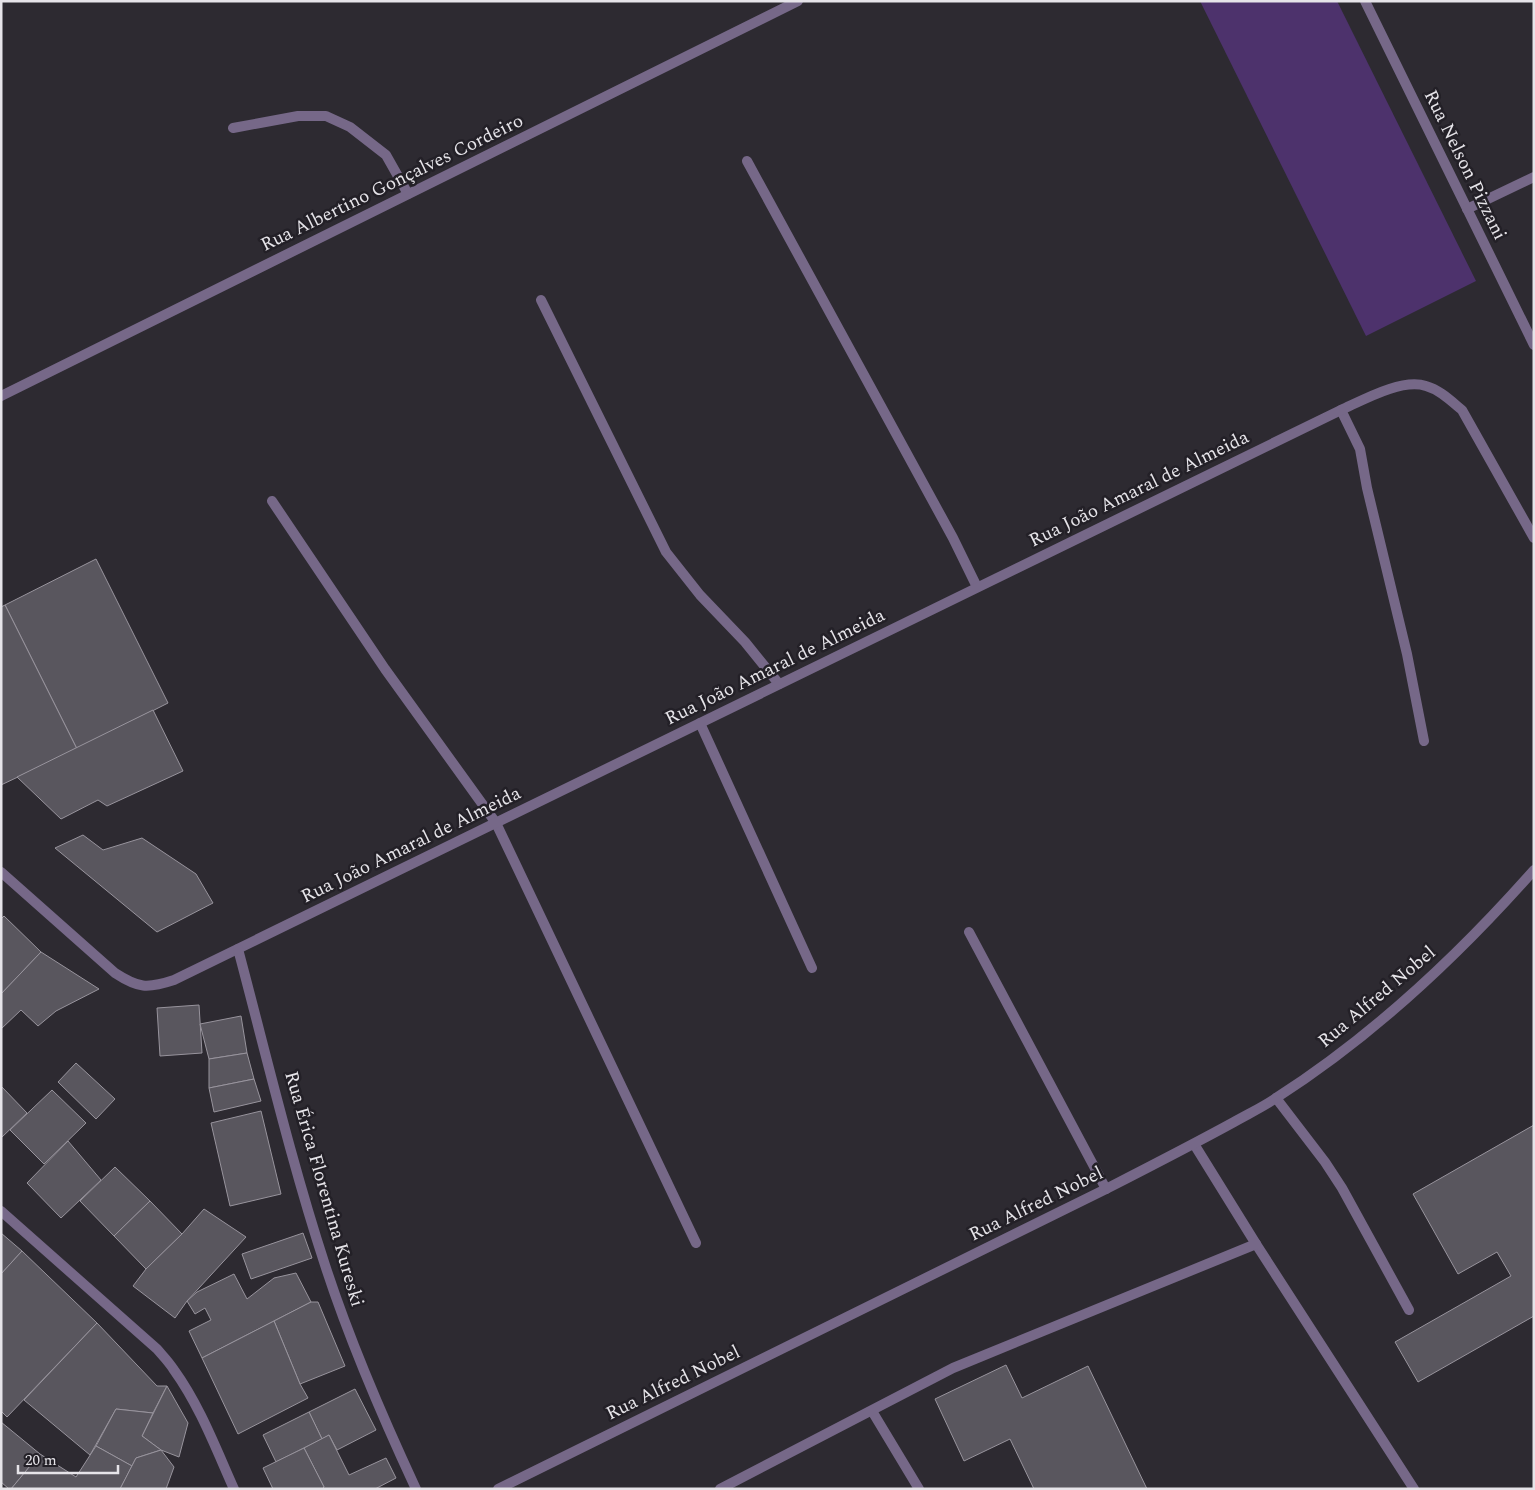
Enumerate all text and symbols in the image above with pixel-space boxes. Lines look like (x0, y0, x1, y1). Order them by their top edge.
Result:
street label: Rua Nelson Pizzani (1416, 85, 1514, 245)
street label: Rua Albertino Gonçalves Cordeiro (256, 107, 528, 259)
street label: Rua João Amaral de Almeida (1024, 423, 1255, 555)
street label: Rua João Amaral de Almeida (660, 601, 891, 733)
street label: Rua João Amaral de Almeida (296, 779, 527, 911)
street label: Rua Alfred Nobel (1312, 939, 1442, 1055)
street label: Rua Érica Florentina Kureski (276, 1068, 372, 1310)
street label: Rua Alfred Nobel (964, 1159, 1108, 1249)
street label: Rua Alfred Nobel (601, 1338, 745, 1428)
scale bar (18, 1442, 118, 1474)
text: 20 m (25, 1449, 57, 1472)

